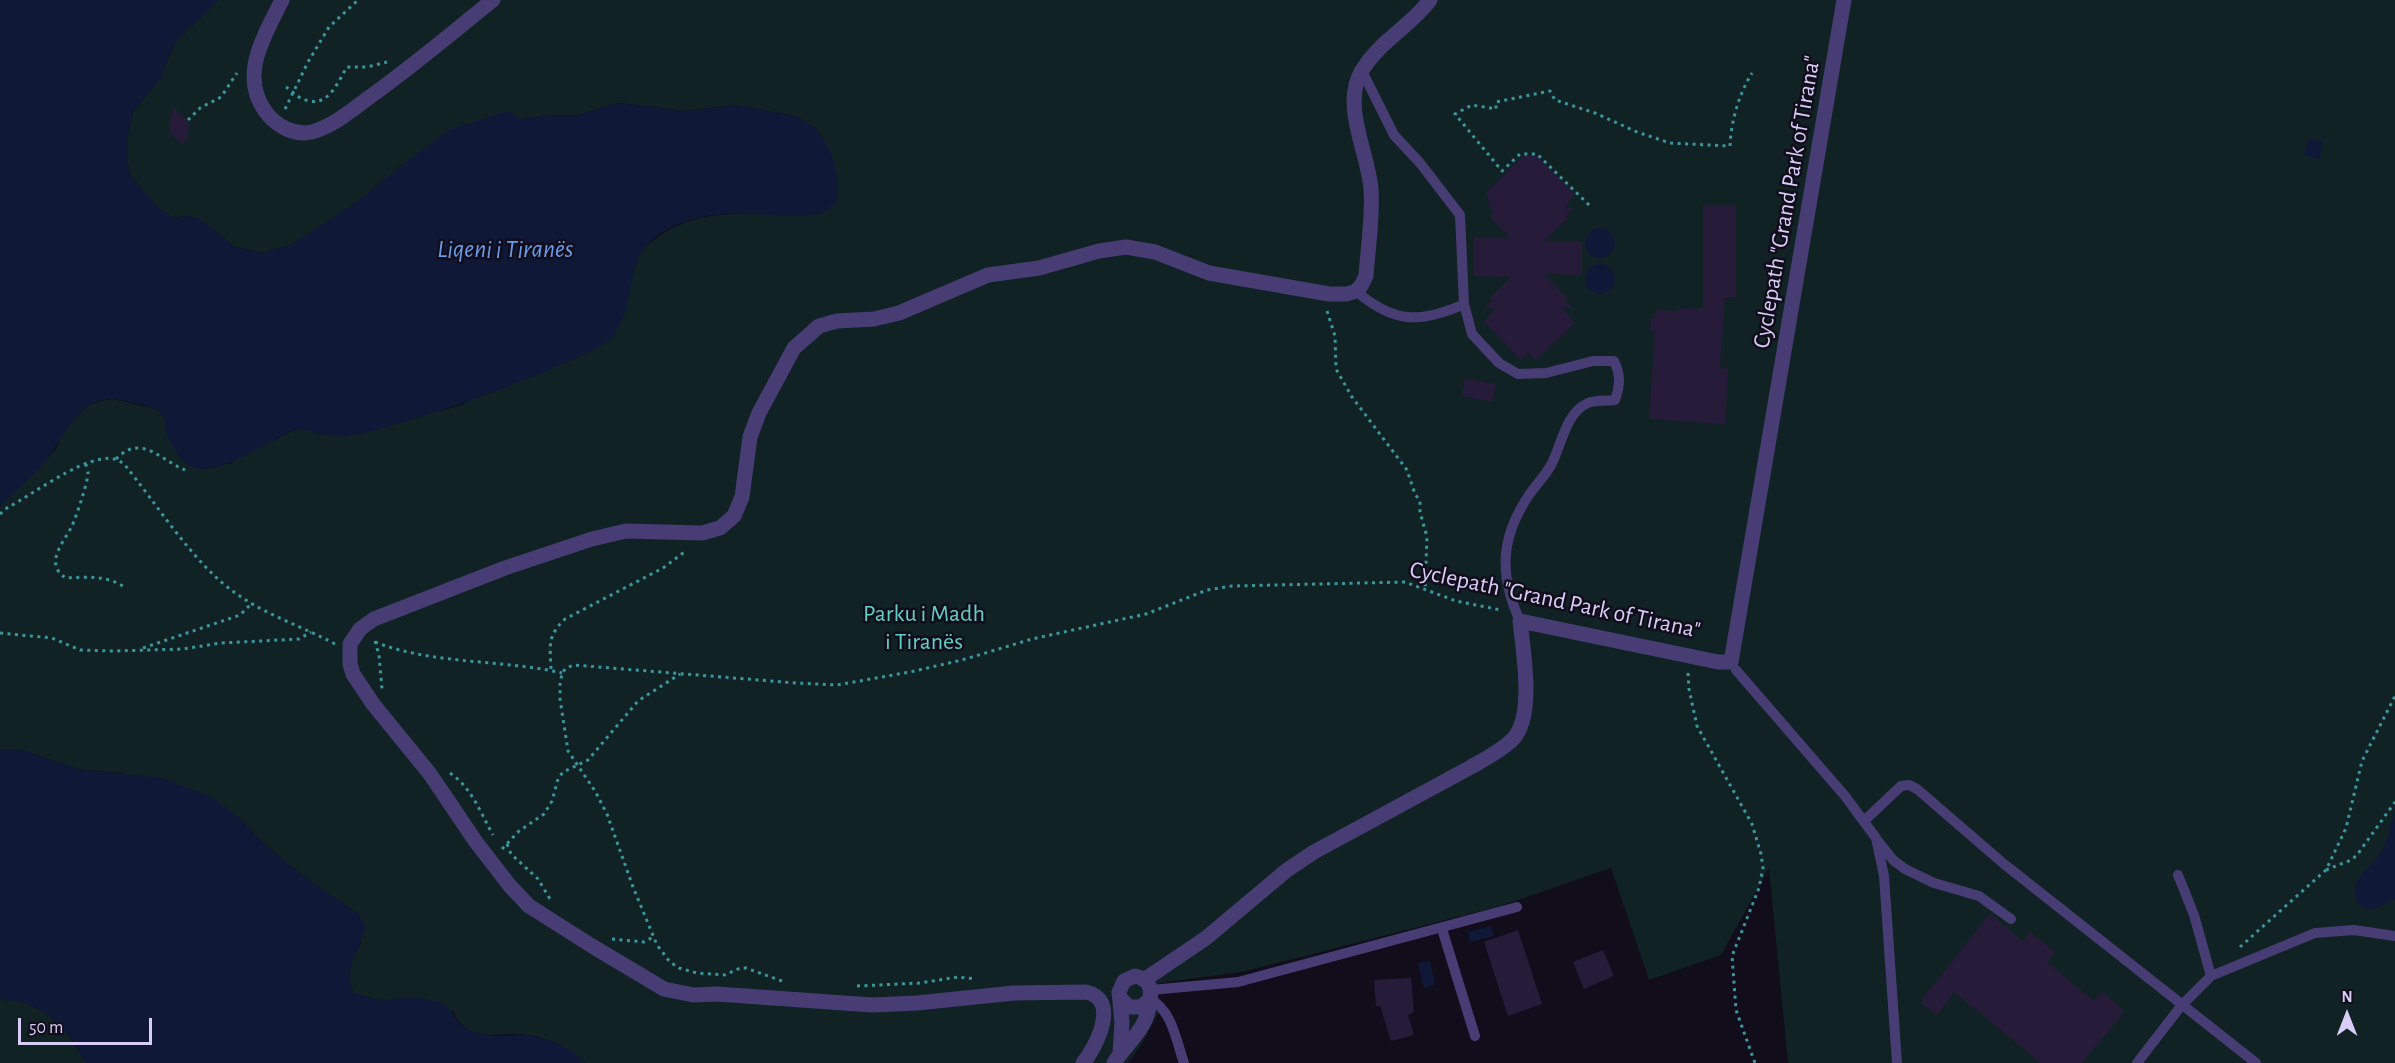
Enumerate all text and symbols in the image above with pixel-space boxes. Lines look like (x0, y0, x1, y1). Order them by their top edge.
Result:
street label: Cyclepath "Grand Park of Tirana" (1747, 53, 1827, 351)
water label: Liqeni i Tiranës (437, 233, 573, 265)
street label: Cyclepath "Grand Park of Tirana" (1407, 555, 1703, 645)
park label: Parku i Madh i Tiranës (863, 600, 985, 656)
north arrow (2317, 985, 2377, 1045)
text: N (2341, 989, 2353, 1005)
scale bar (21, 1006, 154, 1044)
text: 50 m (29, 1019, 63, 1037)

